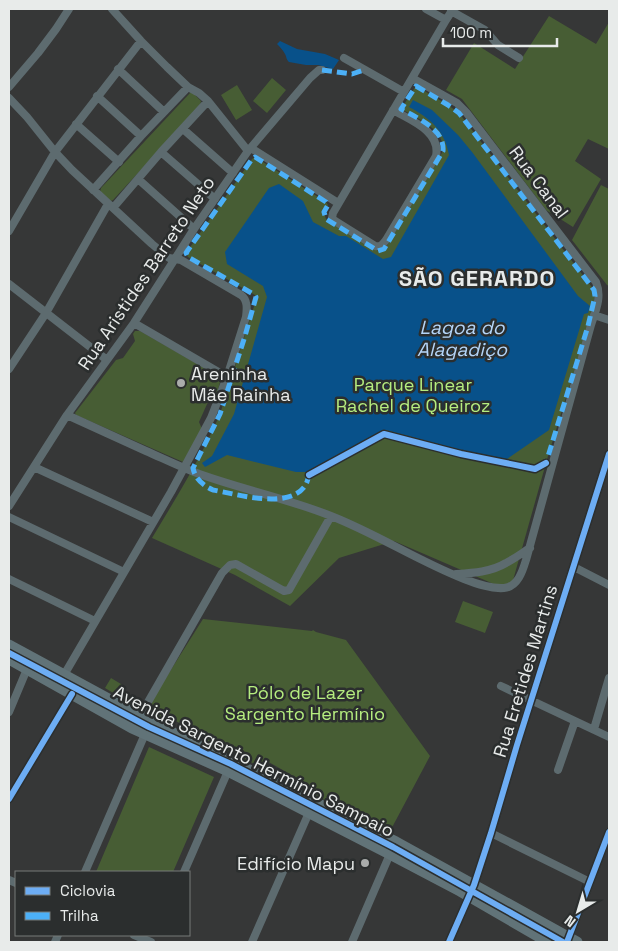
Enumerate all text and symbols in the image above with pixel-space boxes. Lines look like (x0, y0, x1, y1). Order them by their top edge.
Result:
scale bar (443, 15, 557, 47)
text: 100 m (450, 23, 492, 42)
street label: Rua Canal (504, 141, 574, 223)
street label: Rua Aristides Barreto Neto (72, 172, 220, 374)
district label: SÃO GERARDO (399, 264, 555, 292)
water label: Lagoa do Alagadiço (417, 315, 508, 362)
place label: Areninha Mãe Rainha (191, 362, 291, 406)
park label: Parque Linear Rachel de Queiroz (336, 373, 490, 417)
marker: Areninha Mãe Rainha (175, 377, 187, 389)
street label: Rua Eretides Martins (488, 582, 562, 760)
street label: Avenida Sargento Hermínio Sampaio (110, 680, 398, 842)
park label: Pólo de Lazer Sargento Hermínio (225, 681, 385, 725)
place label: Edifício Mapu (237, 852, 355, 875)
marker: Edifício Mapu (359, 857, 371, 869)
legend (15, 871, 190, 936)
text: Ciclovia (60, 881, 116, 900)
north arrow (553, 886, 603, 936)
text: Trilha (60, 906, 99, 925)
text: N (561, 911, 579, 931)

